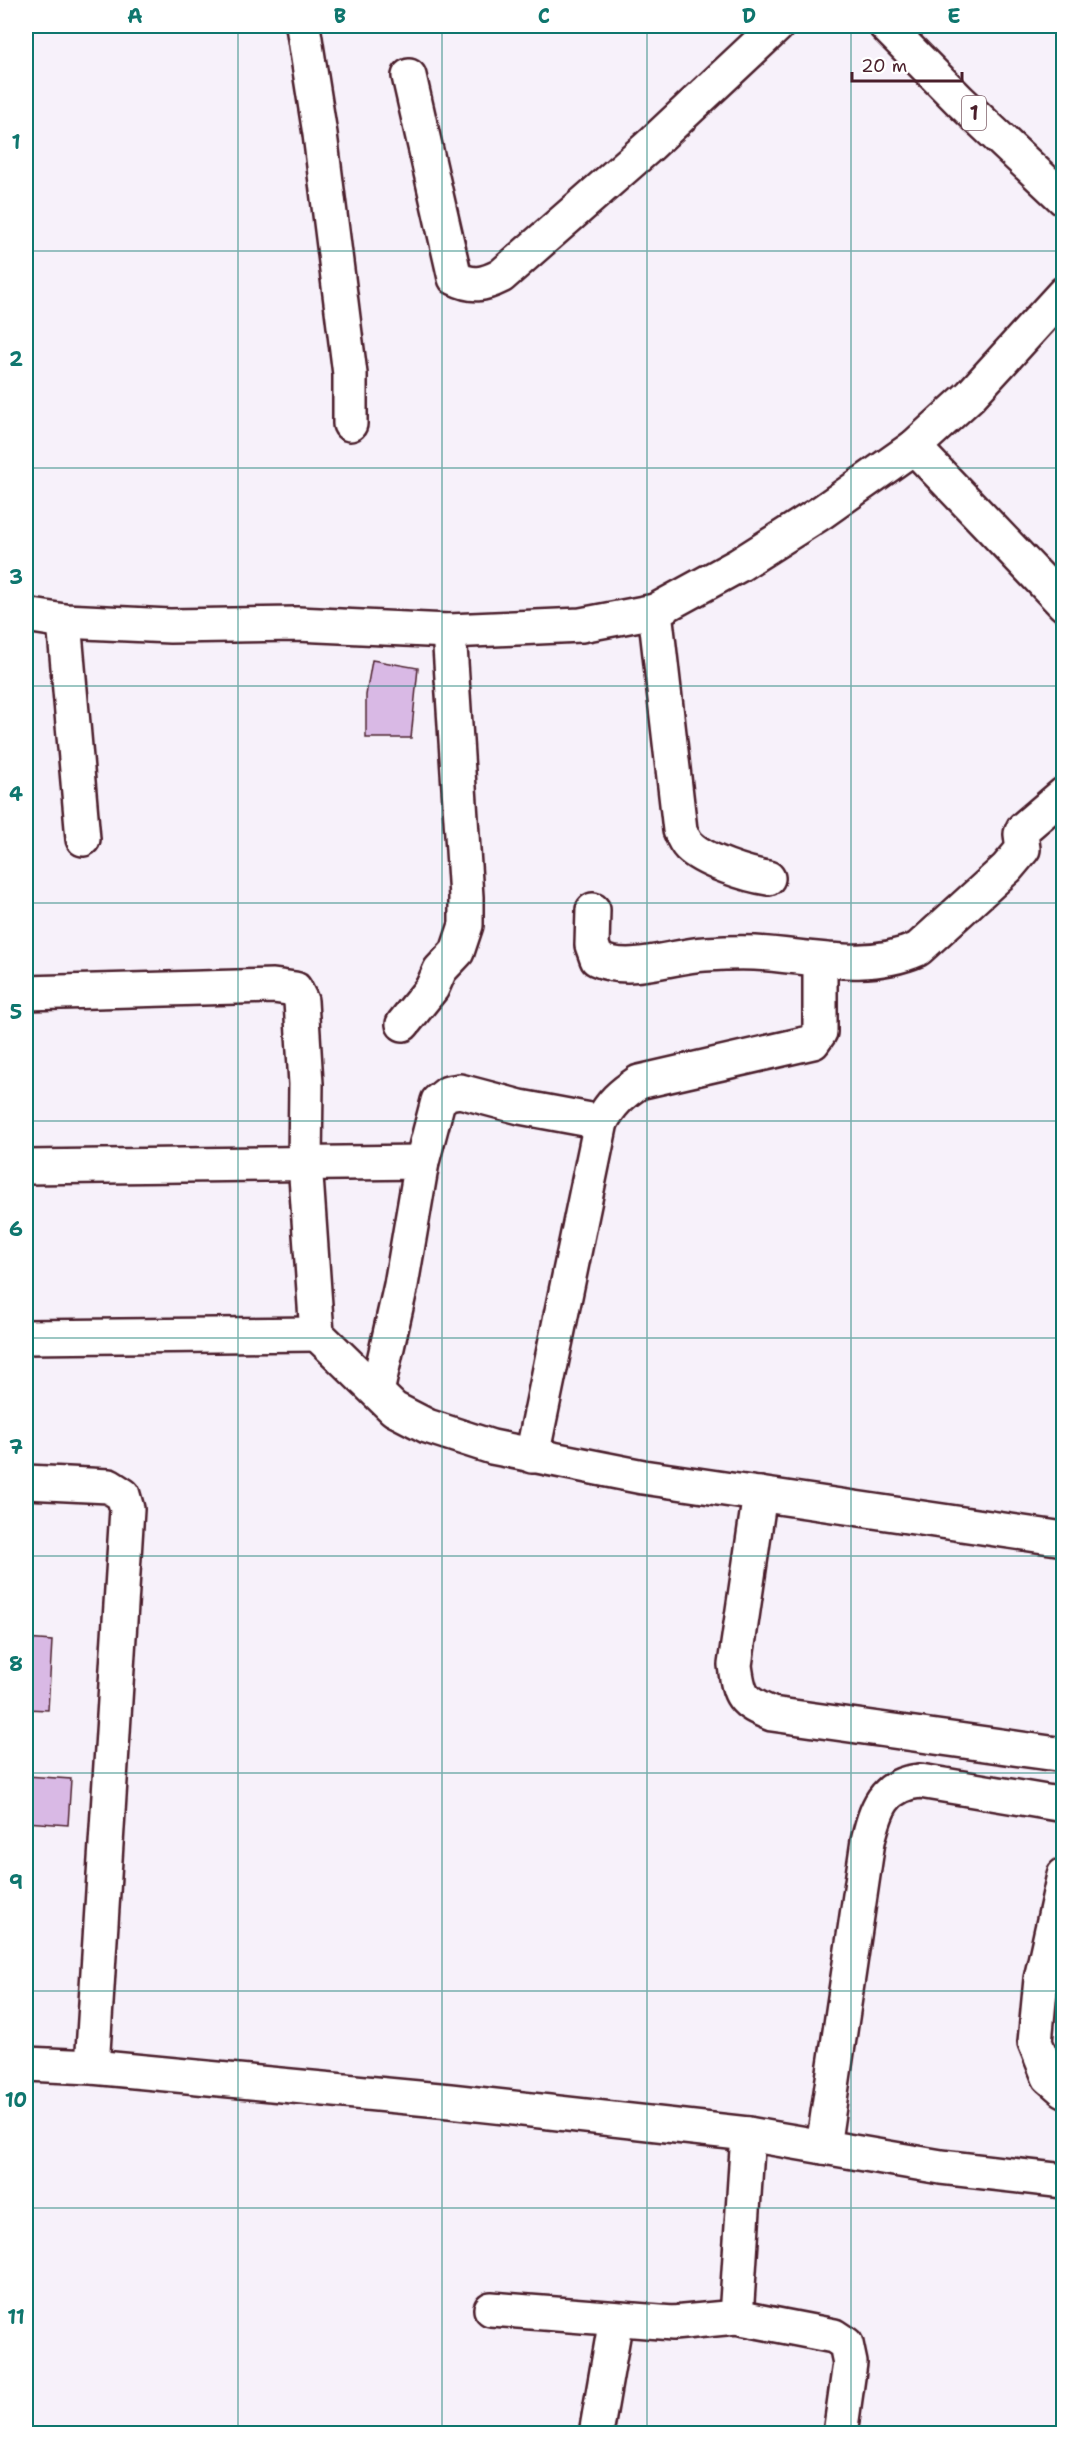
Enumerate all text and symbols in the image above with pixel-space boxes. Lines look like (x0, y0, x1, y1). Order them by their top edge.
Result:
text: A (127, 3, 143, 29)
text: B (334, 3, 346, 29)
text: C (538, 3, 550, 29)
text: D (742, 3, 756, 29)
text: E (947, 3, 961, 29)
scale bar (852, 45, 962, 83)
text: 20 m (861, 54, 907, 78)
road number: 1 (962, 96, 986, 130)
text: 1 (11, 129, 21, 155)
text: 2 (9, 346, 23, 372)
text: 3 (9, 564, 23, 590)
text: 4 (9, 781, 23, 807)
text: 5 (10, 999, 22, 1025)
text: 6 (9, 1216, 23, 1242)
text: 7 (9, 1434, 23, 1460)
text: 8 (9, 1651, 23, 1677)
text: 9 (9, 1869, 23, 1895)
text: 10 (5, 2087, 27, 2113)
text: 11 (7, 2304, 25, 2330)

